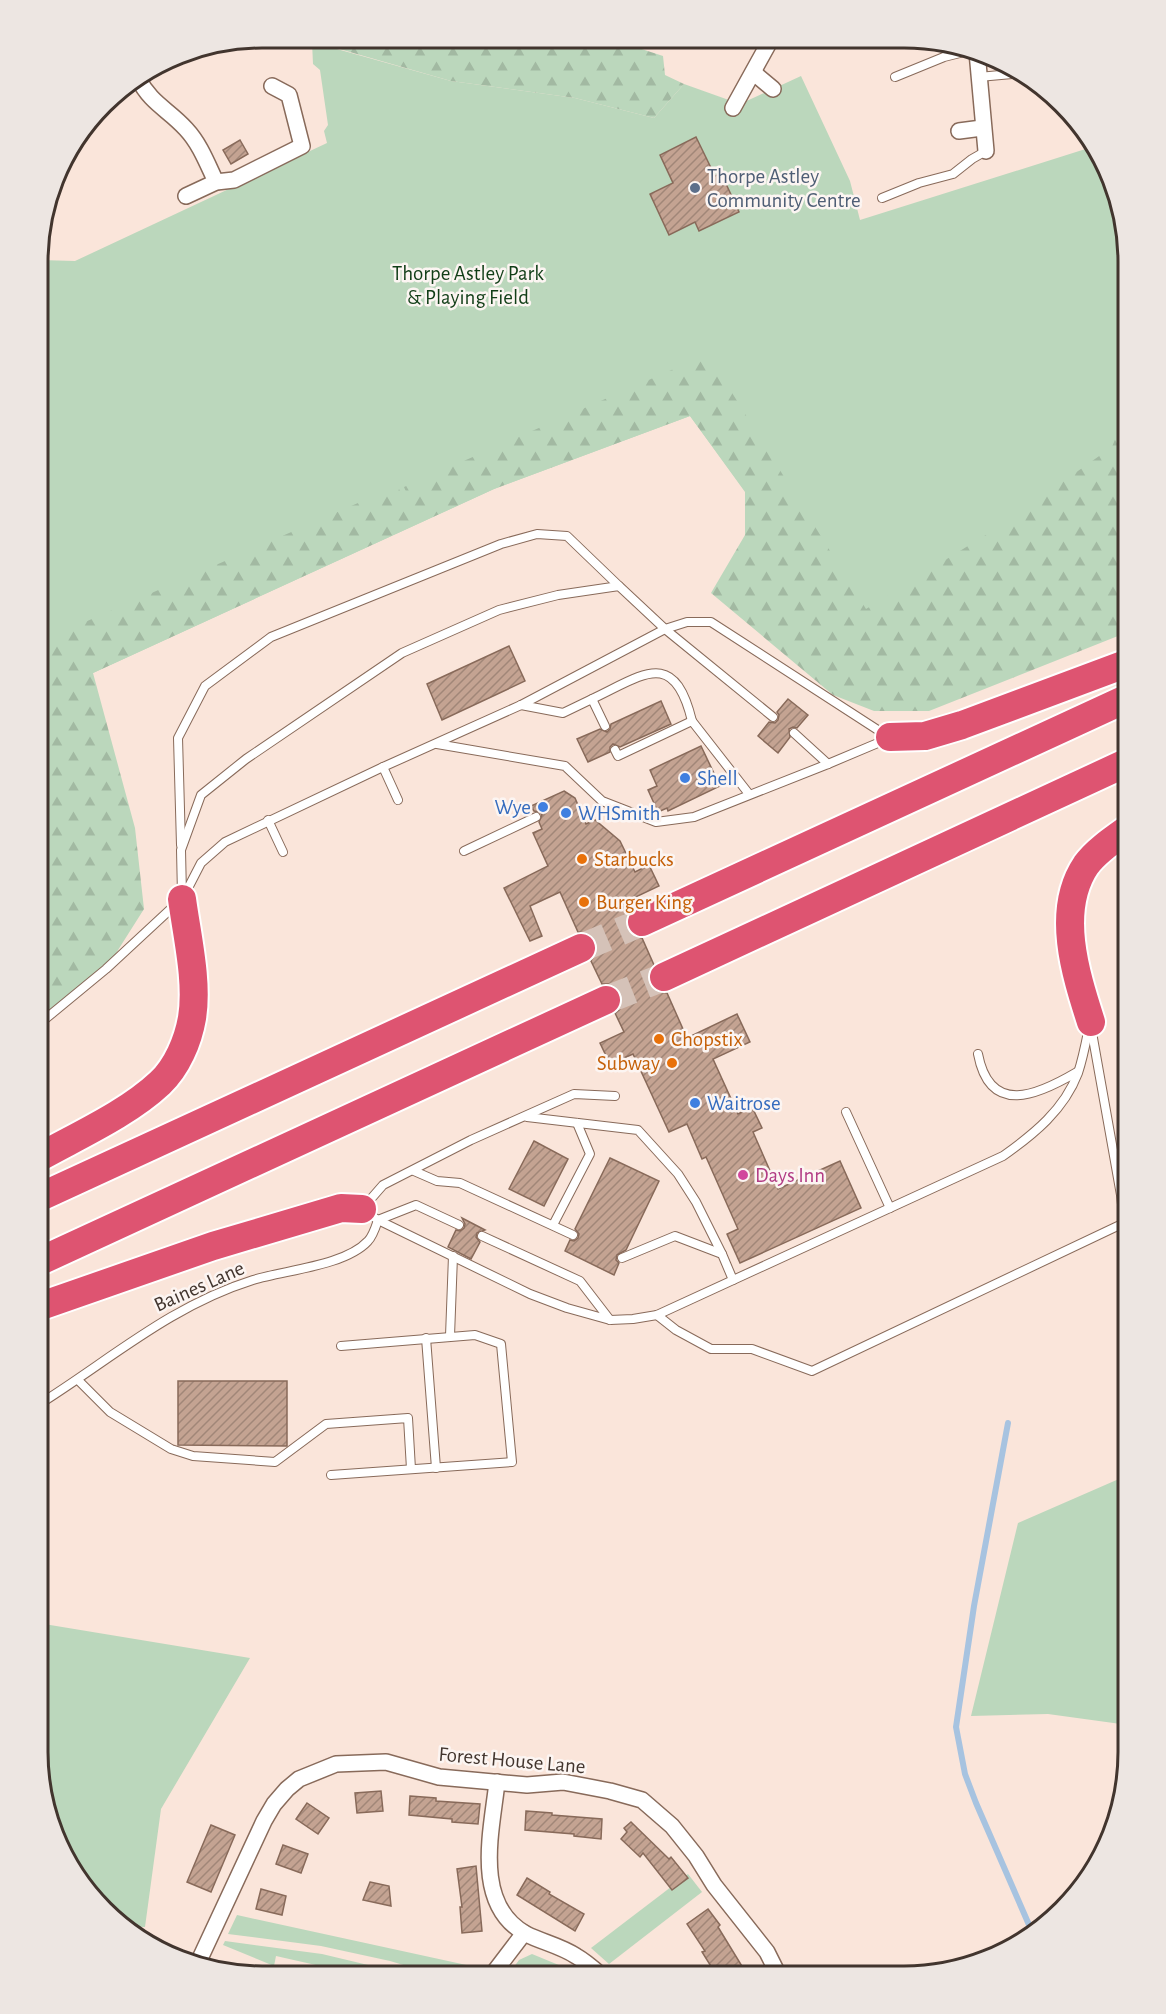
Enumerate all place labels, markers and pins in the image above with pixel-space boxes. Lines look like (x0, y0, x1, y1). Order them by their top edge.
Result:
place label: Thorpe Astley Community Centre (707, 166, 861, 211)
marker: Thorpe Astley Community Centre (688, 181, 702, 195)
place label: Shell (697, 768, 738, 789)
marker: Shell (678, 771, 692, 785)
place label: Wye (494, 797, 531, 818)
marker: Wye (536, 800, 550, 814)
place label: WHSmith (578, 803, 660, 824)
marker: WHSmith (559, 806, 573, 820)
place label: Starbucks (594, 849, 674, 870)
marker: Starbucks (575, 852, 589, 866)
place label: Burger King (596, 892, 693, 913)
marker: Burger King (577, 895, 591, 909)
place label: Chopstix (671, 1029, 743, 1050)
marker: Chopstix (652, 1032, 666, 1046)
place label: Subway (597, 1053, 660, 1074)
marker: Subway (665, 1056, 679, 1070)
place label: Waitrose (707, 1093, 781, 1114)
marker: Waitrose (688, 1096, 702, 1110)
place label: Days Inn (755, 1165, 825, 1186)
marker: Days Inn (736, 1168, 750, 1182)

